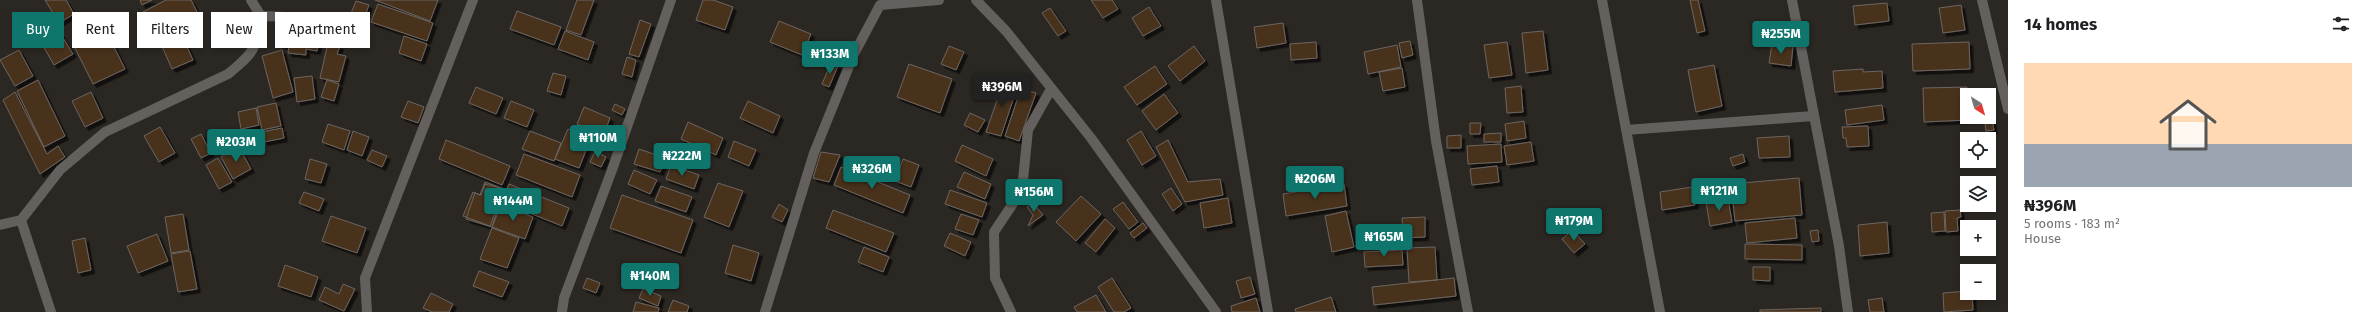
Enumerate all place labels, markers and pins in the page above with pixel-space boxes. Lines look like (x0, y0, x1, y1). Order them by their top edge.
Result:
pin: ₦255M (1753, 21, 1809, 55)
pin: ₦133M (802, 41, 858, 75)
pin: ₦396M (974, 74, 1030, 108)
pin: ₦110M (570, 125, 626, 159)
pin: ₦203M (208, 129, 264, 163)
pin: ₦222M (654, 143, 710, 177)
pin: ₦326M (844, 156, 900, 190)
pin: ₦206M (1287, 166, 1343, 200)
pin: ₦121M (1691, 178, 1747, 212)
pin: ₦156M (1006, 179, 1062, 213)
pin: ₦144M (485, 188, 541, 222)
pin: ₦179M (1546, 208, 1602, 242)
pin: ₦165M (1356, 224, 1412, 258)
pin: ₦140M (622, 263, 678, 297)

